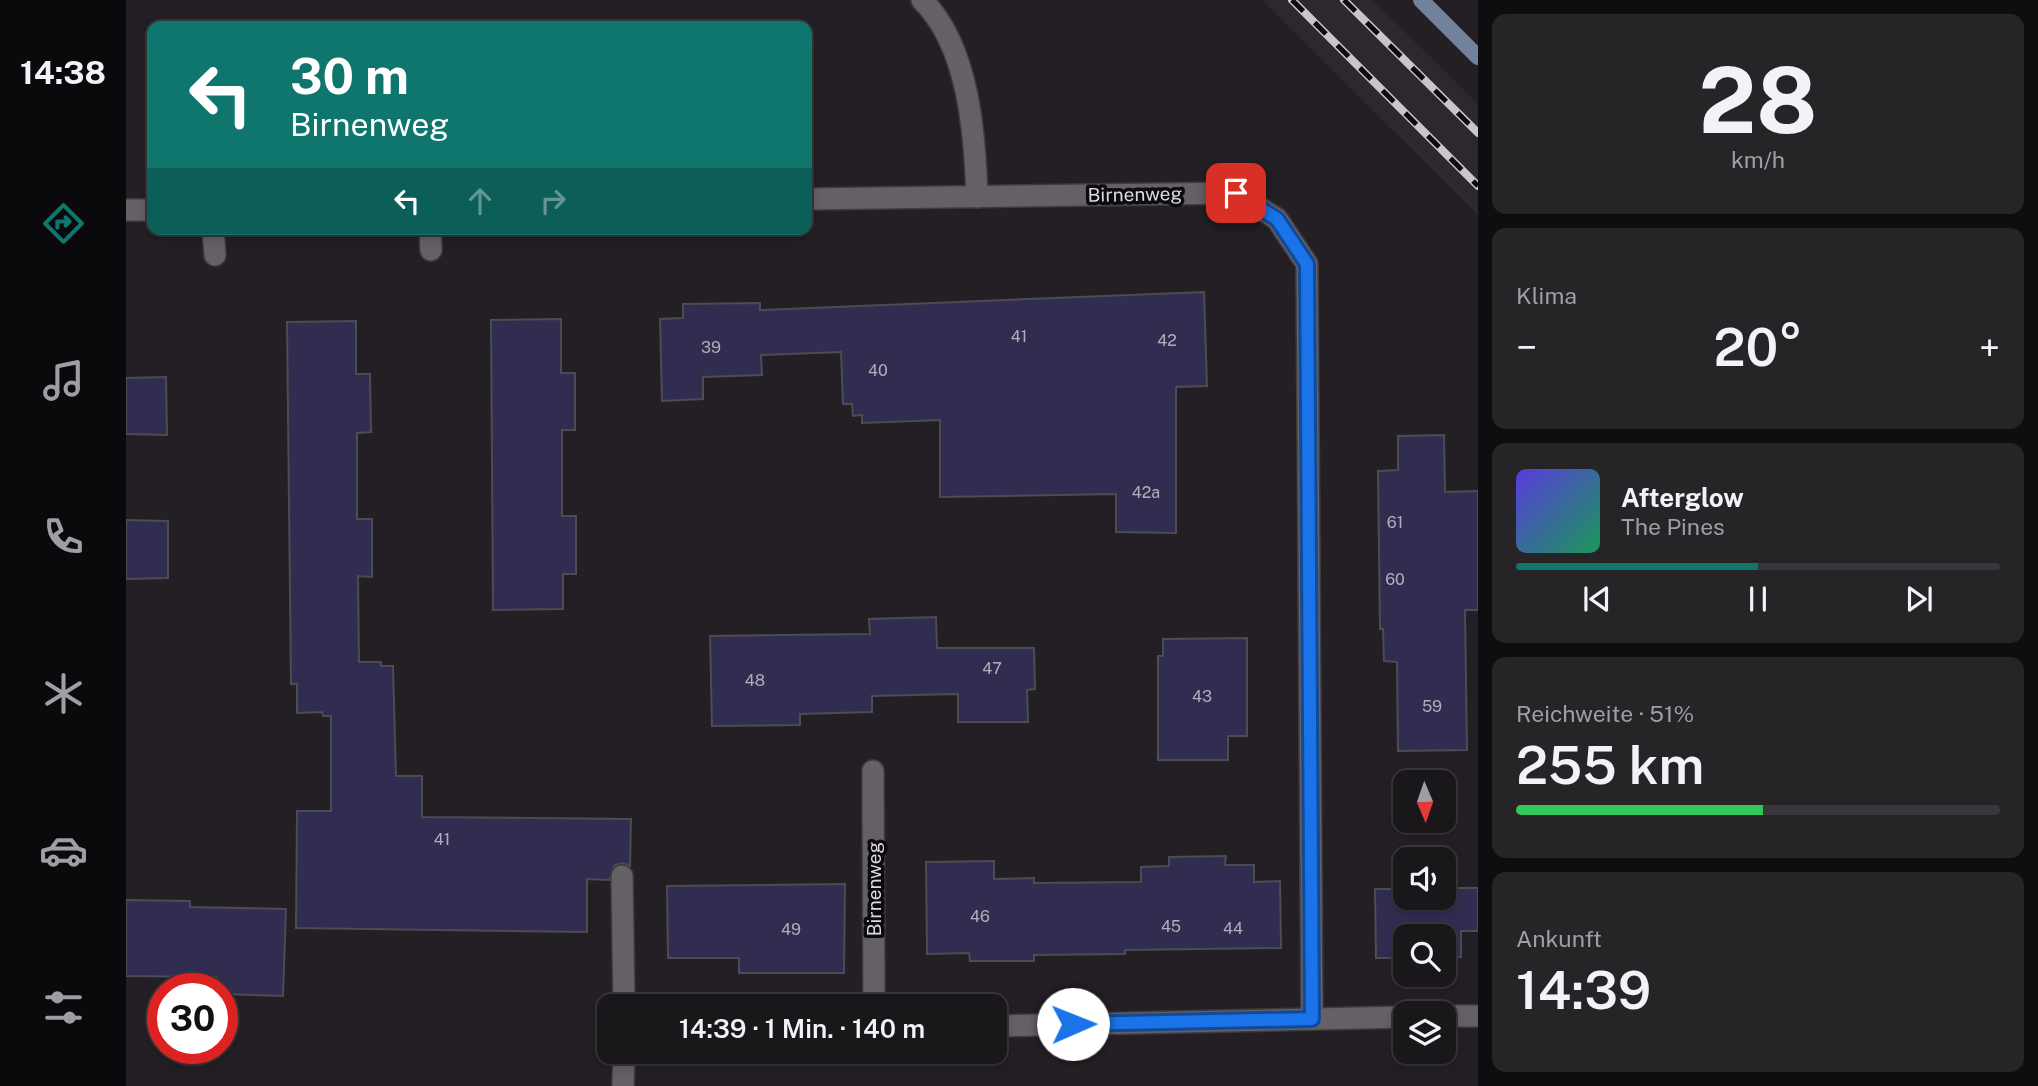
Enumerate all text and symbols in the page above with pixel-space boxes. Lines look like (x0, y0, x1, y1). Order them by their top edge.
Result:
text: 30 m (290, 47, 409, 105)
text: 28 (1699, 47, 1817, 153)
icon: left (175, 49, 266, 140)
text: 14:38 (20, 54, 106, 91)
text: Birnenweg (290, 106, 449, 143)
text: km/h (1731, 146, 1785, 173)
pin (1206, 163, 1266, 223)
icon: arrive (1217, 174, 1255, 212)
icon: left (388, 182, 426, 220)
icon: ahead (461, 182, 499, 220)
icon: right (534, 182, 572, 220)
street label: Birnenweg (1088, 182, 1183, 206)
icon: directions (39, 199, 88, 248)
text: Klima (1516, 282, 1577, 309)
text: 20° (1713, 317, 1803, 378)
text: − (1516, 325, 1537, 370)
text: + (1979, 325, 2000, 370)
house number: 41 (1011, 327, 1027, 346)
house number: 42 (1157, 331, 1177, 350)
house number: 39 (701, 338, 721, 357)
icon: music (39, 356, 88, 405)
house number: 40 (868, 361, 888, 380)
text: Afterglow (1621, 482, 1744, 513)
house number: 42a (1132, 483, 1160, 502)
icon: phone (39, 512, 88, 561)
house number: 61 (1387, 513, 1403, 532)
text: The Pines (1621, 513, 1725, 540)
house number: 60 (1385, 570, 1405, 589)
icon: previous (1578, 580, 1616, 618)
icon: pause (1739, 580, 1777, 618)
icon: next (1900, 580, 1938, 618)
house number: 47 (982, 659, 1002, 678)
icon: climate (39, 669, 88, 718)
house number: 48 (745, 671, 765, 690)
house number: 43 (1192, 687, 1212, 706)
house number: 59 (1422, 697, 1442, 716)
text: Reichweite · 51% (1516, 700, 1694, 727)
text: 255 km (1516, 735, 1704, 796)
north arrow (1393, 770, 1456, 833)
map controls (1393, 770, 1456, 1064)
icon: car (39, 826, 88, 875)
house number: 41 (434, 830, 450, 849)
street label: Birnenweg (863, 842, 885, 936)
button: sound (1393, 847, 1456, 910)
house number: 46 (970, 907, 990, 926)
house number: 45 (1161, 917, 1181, 936)
house number: 44 (1223, 919, 1243, 938)
house number: 49 (781, 920, 801, 939)
button: search (1393, 924, 1456, 987)
text: Ankunft (1516, 925, 1602, 952)
text: 14:39 (1516, 960, 1651, 1021)
speed limit sign: 30 (147, 973, 238, 1064)
icon: filters (39, 983, 88, 1032)
position arrow (1036, 987, 1110, 1061)
button: layers (1393, 1001, 1456, 1064)
text: 14:39 · 1 Min. · 140 m (679, 1013, 925, 1044)

